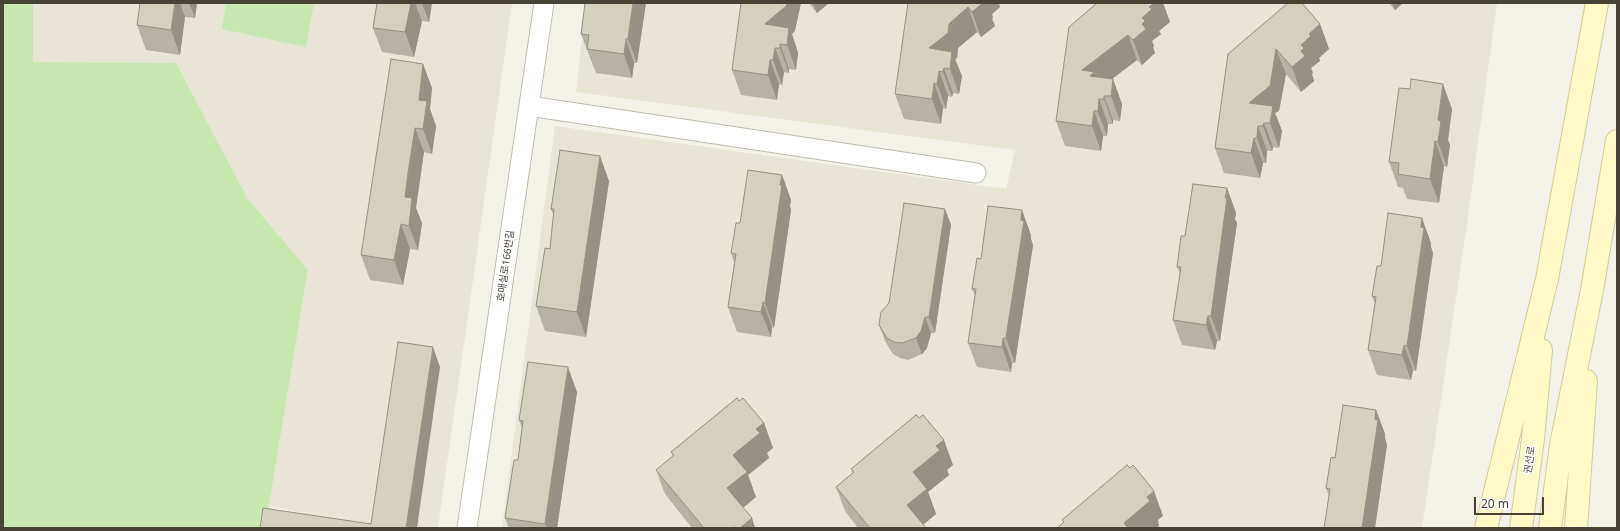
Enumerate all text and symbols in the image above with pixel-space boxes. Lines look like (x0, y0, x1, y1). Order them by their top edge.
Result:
street label: 호매실로166번길 (495, 229, 517, 303)
street label: 권선로 (1522, 445, 1538, 475)
scale bar (1476, 489, 1546, 515)
text: 20 m (1481, 495, 1509, 512)

